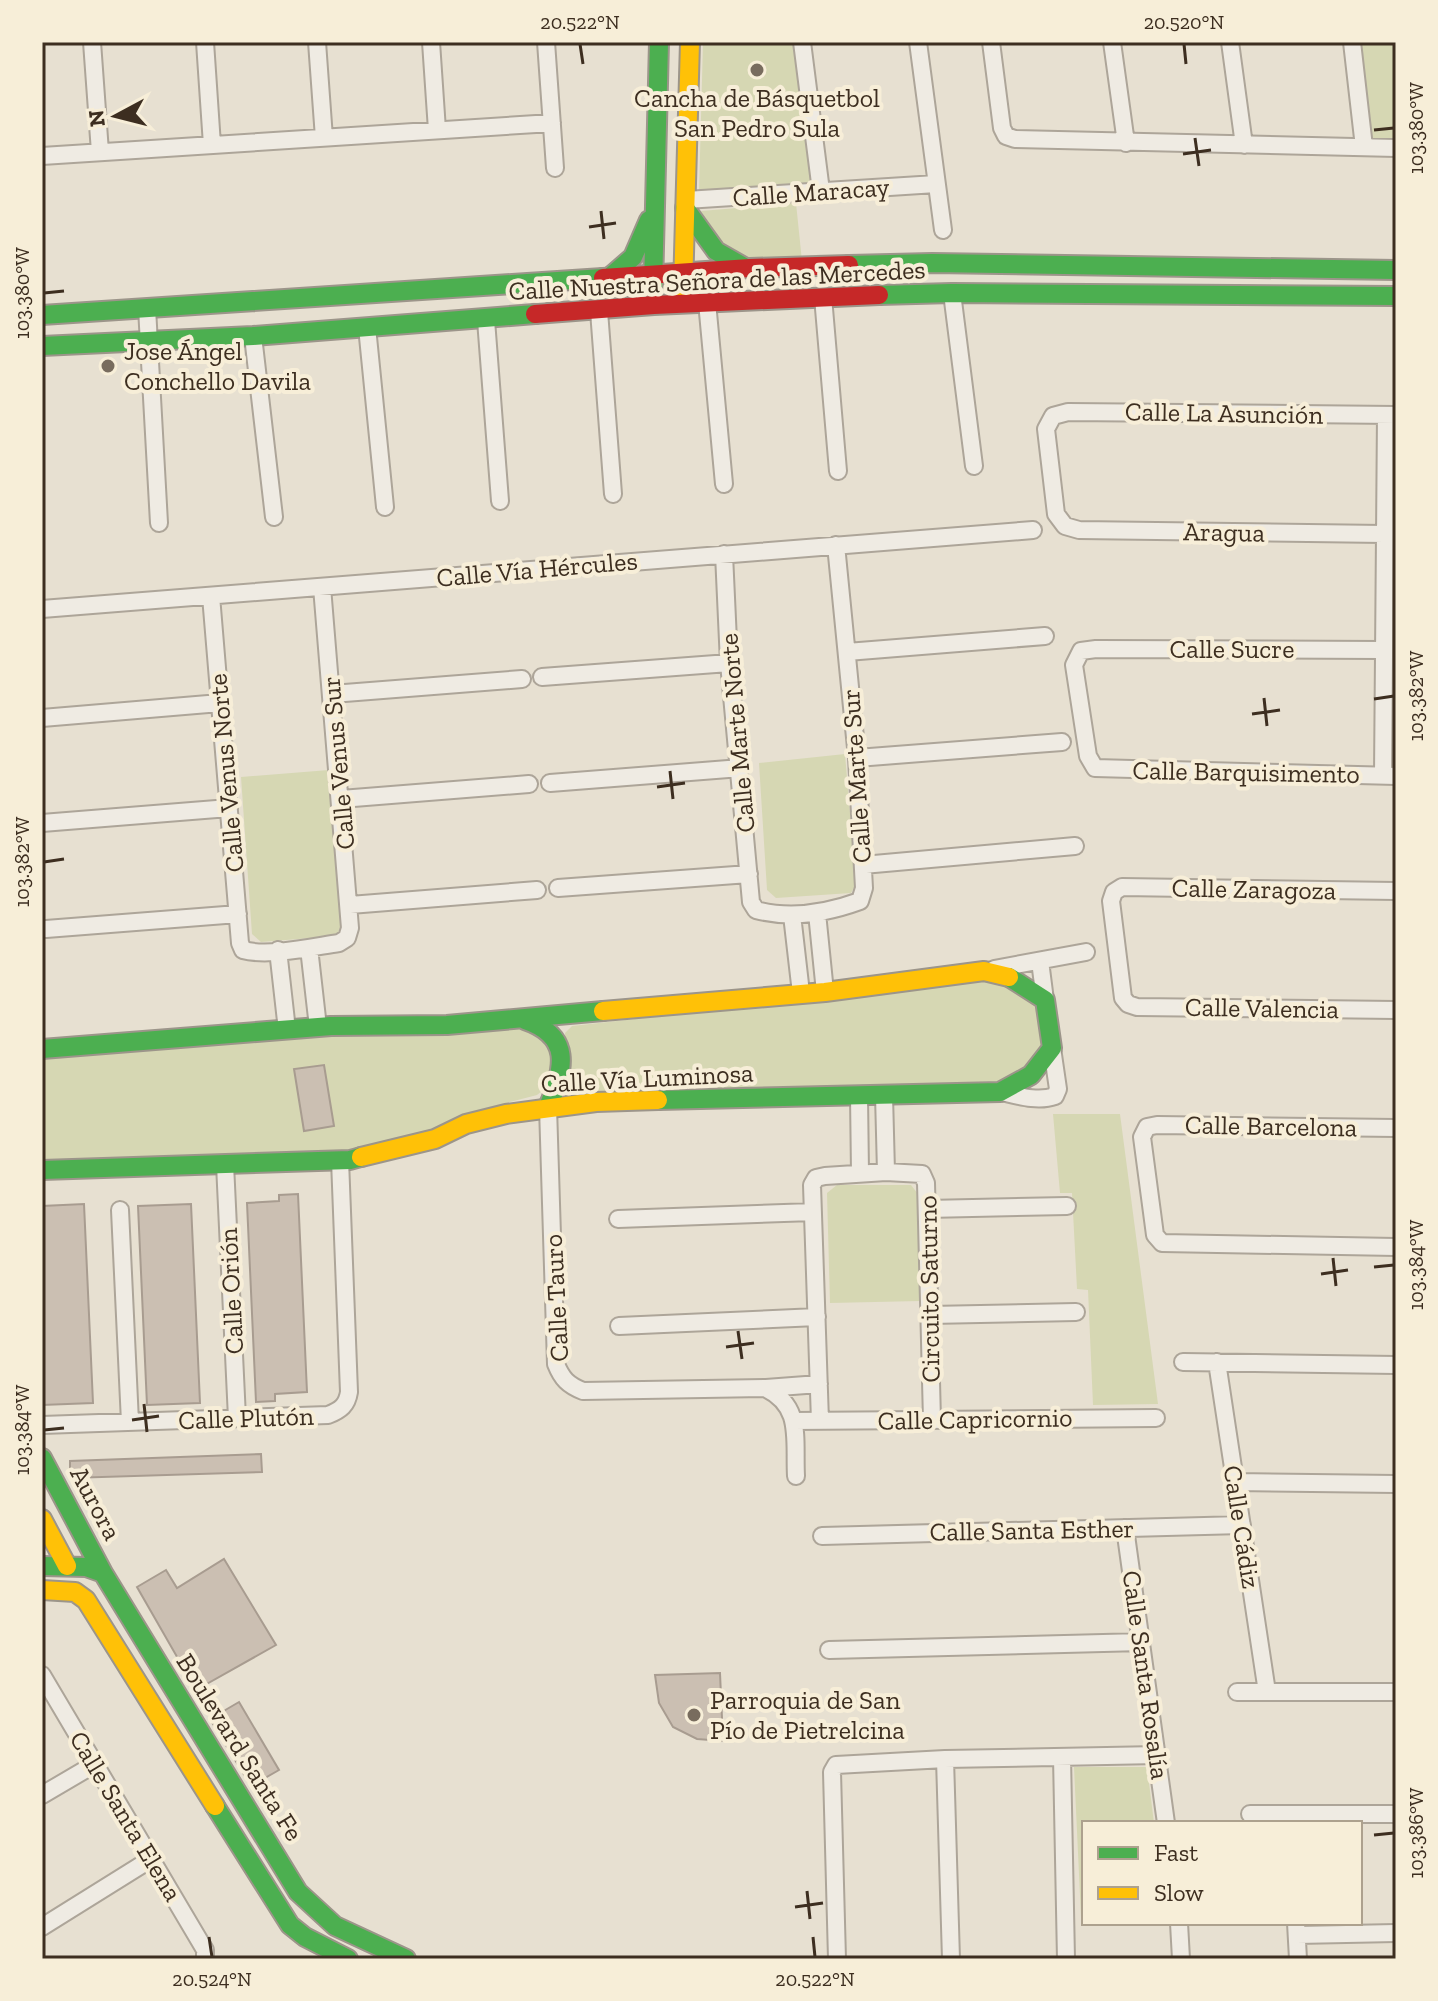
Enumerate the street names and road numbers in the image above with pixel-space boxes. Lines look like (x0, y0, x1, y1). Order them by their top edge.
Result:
street label: Calle Maracay (731, 171, 891, 213)
street label: Calle Nuestra Señora de las Mercedes (508, 253, 926, 307)
street label: Calle La Asunción (1125, 395, 1324, 431)
street label: Aragua (1183, 515, 1266, 549)
street label: Calle Vía Hércules (435, 544, 639, 594)
street label: Calle Marte Norte (712, 632, 762, 834)
street label: Calle Sucre (1170, 633, 1294, 665)
street label: Calle Venus Norte (201, 672, 251, 874)
street label: Calle Venus Sur (314, 675, 362, 851)
street label: Calle Marte Sur (834, 688, 878, 864)
street label: Calle Barquisimento (1132, 754, 1360, 790)
street label: Calle Zaragoza (1171, 872, 1337, 906)
street label: Calle Valencia (1185, 991, 1340, 1025)
street label: Calle Vía Luminosa (540, 1056, 755, 1100)
street label: Calle Barcelona (1185, 1108, 1358, 1144)
street label: Circuito Saturno (911, 1195, 947, 1383)
street label: Calle Orión (212, 1227, 250, 1355)
street label: Calle Tauro (537, 1233, 575, 1363)
street label: Calle Plutón (178, 1400, 314, 1436)
street label: Calle Capricornio (877, 1401, 1073, 1437)
street label: Aurora (63, 1461, 129, 1546)
street label: Calle Cádiz (1216, 1463, 1268, 1591)
street label: Calle Santa Esther (929, 1512, 1135, 1548)
street label: Calle Santa Rosalía (1116, 1569, 1177, 1782)
street label: Boulevard Santa Fe (170, 1647, 310, 1847)
street label: Calle Santa Elena (63, 1725, 190, 1907)

